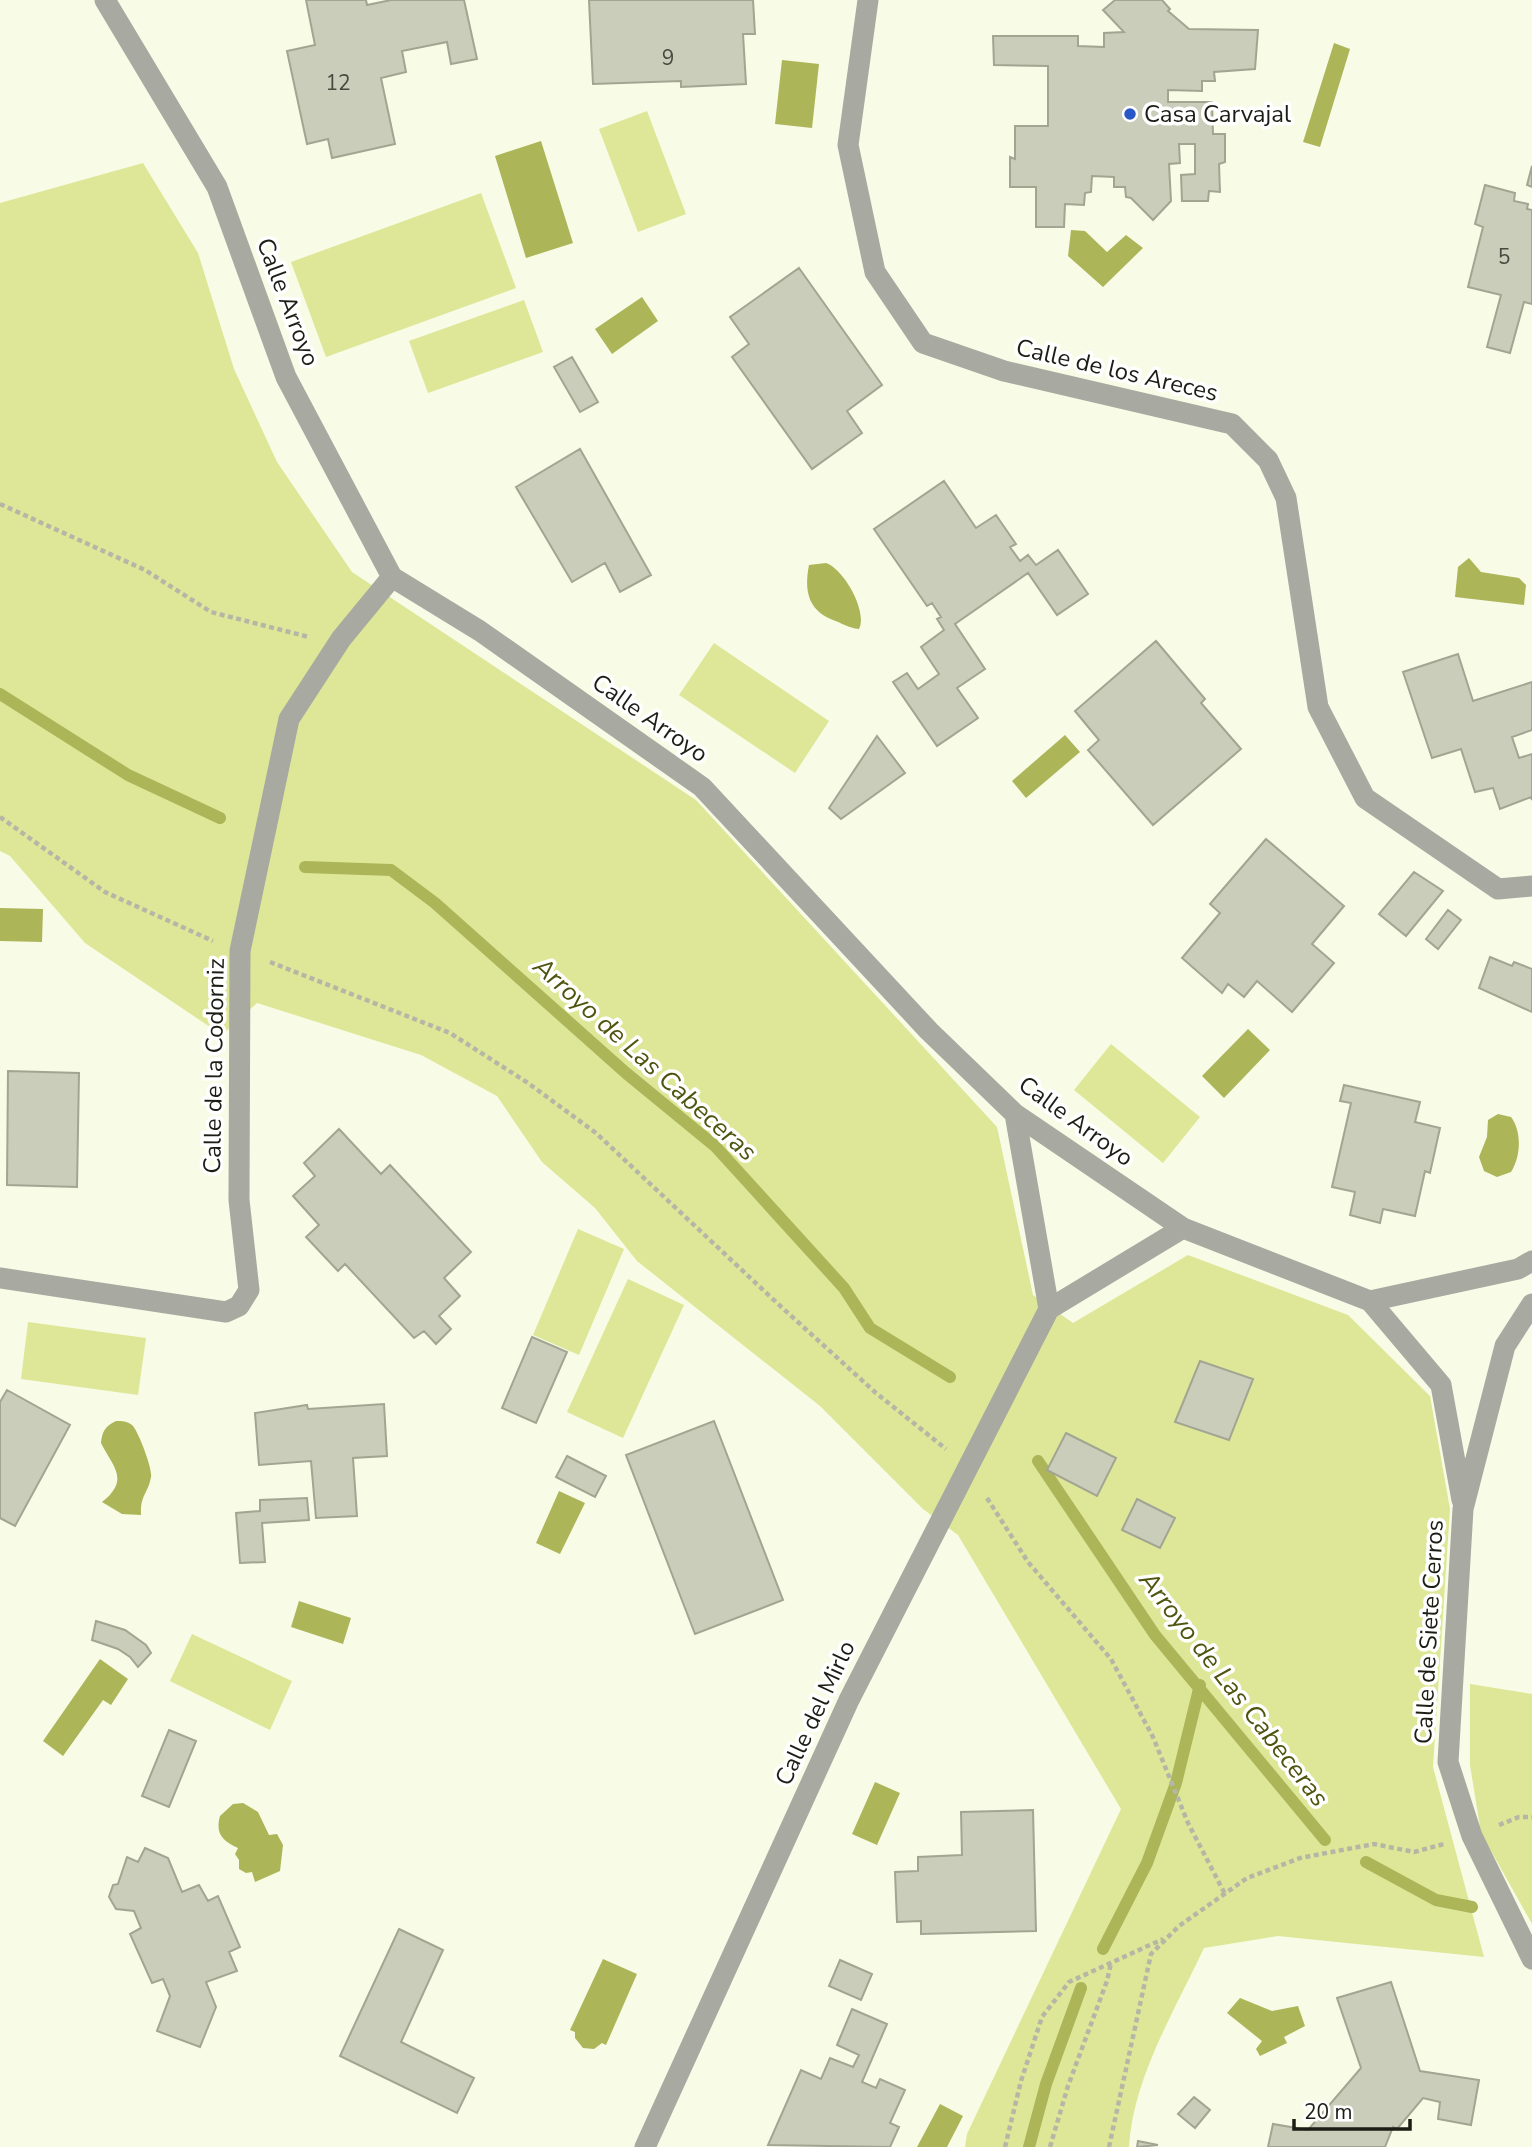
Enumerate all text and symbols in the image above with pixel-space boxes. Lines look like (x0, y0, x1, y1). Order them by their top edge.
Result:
house number: 9 (662, 44, 674, 72)
house number: 12 (325, 69, 351, 97)
place label: Casa Carvajal (1144, 98, 1291, 130)
marker: Casa Carvajal (1122, 106, 1138, 122)
street label: Calle Arroyo (249, 233, 327, 371)
house number: 5 (1498, 243, 1510, 271)
street label: Calle de los Areces (1013, 331, 1221, 409)
street label: Calle Arroyo (586, 666, 714, 770)
water label: Arroyo de Las Cabeceras (525, 948, 764, 1169)
street label: Calle de la Codorniz (196, 958, 232, 1174)
street label: Calle Arroyo (1012, 1068, 1140, 1174)
street label: Calle de Siete Cerros (1407, 1519, 1451, 1745)
water label: Arroyo de Las Cabeceras (1130, 1563, 1337, 1814)
street label: Calle del Mirlo (767, 1635, 863, 1791)
scale bar (1294, 2088, 1410, 2132)
text: 20 m (1304, 2098, 1353, 2126)

